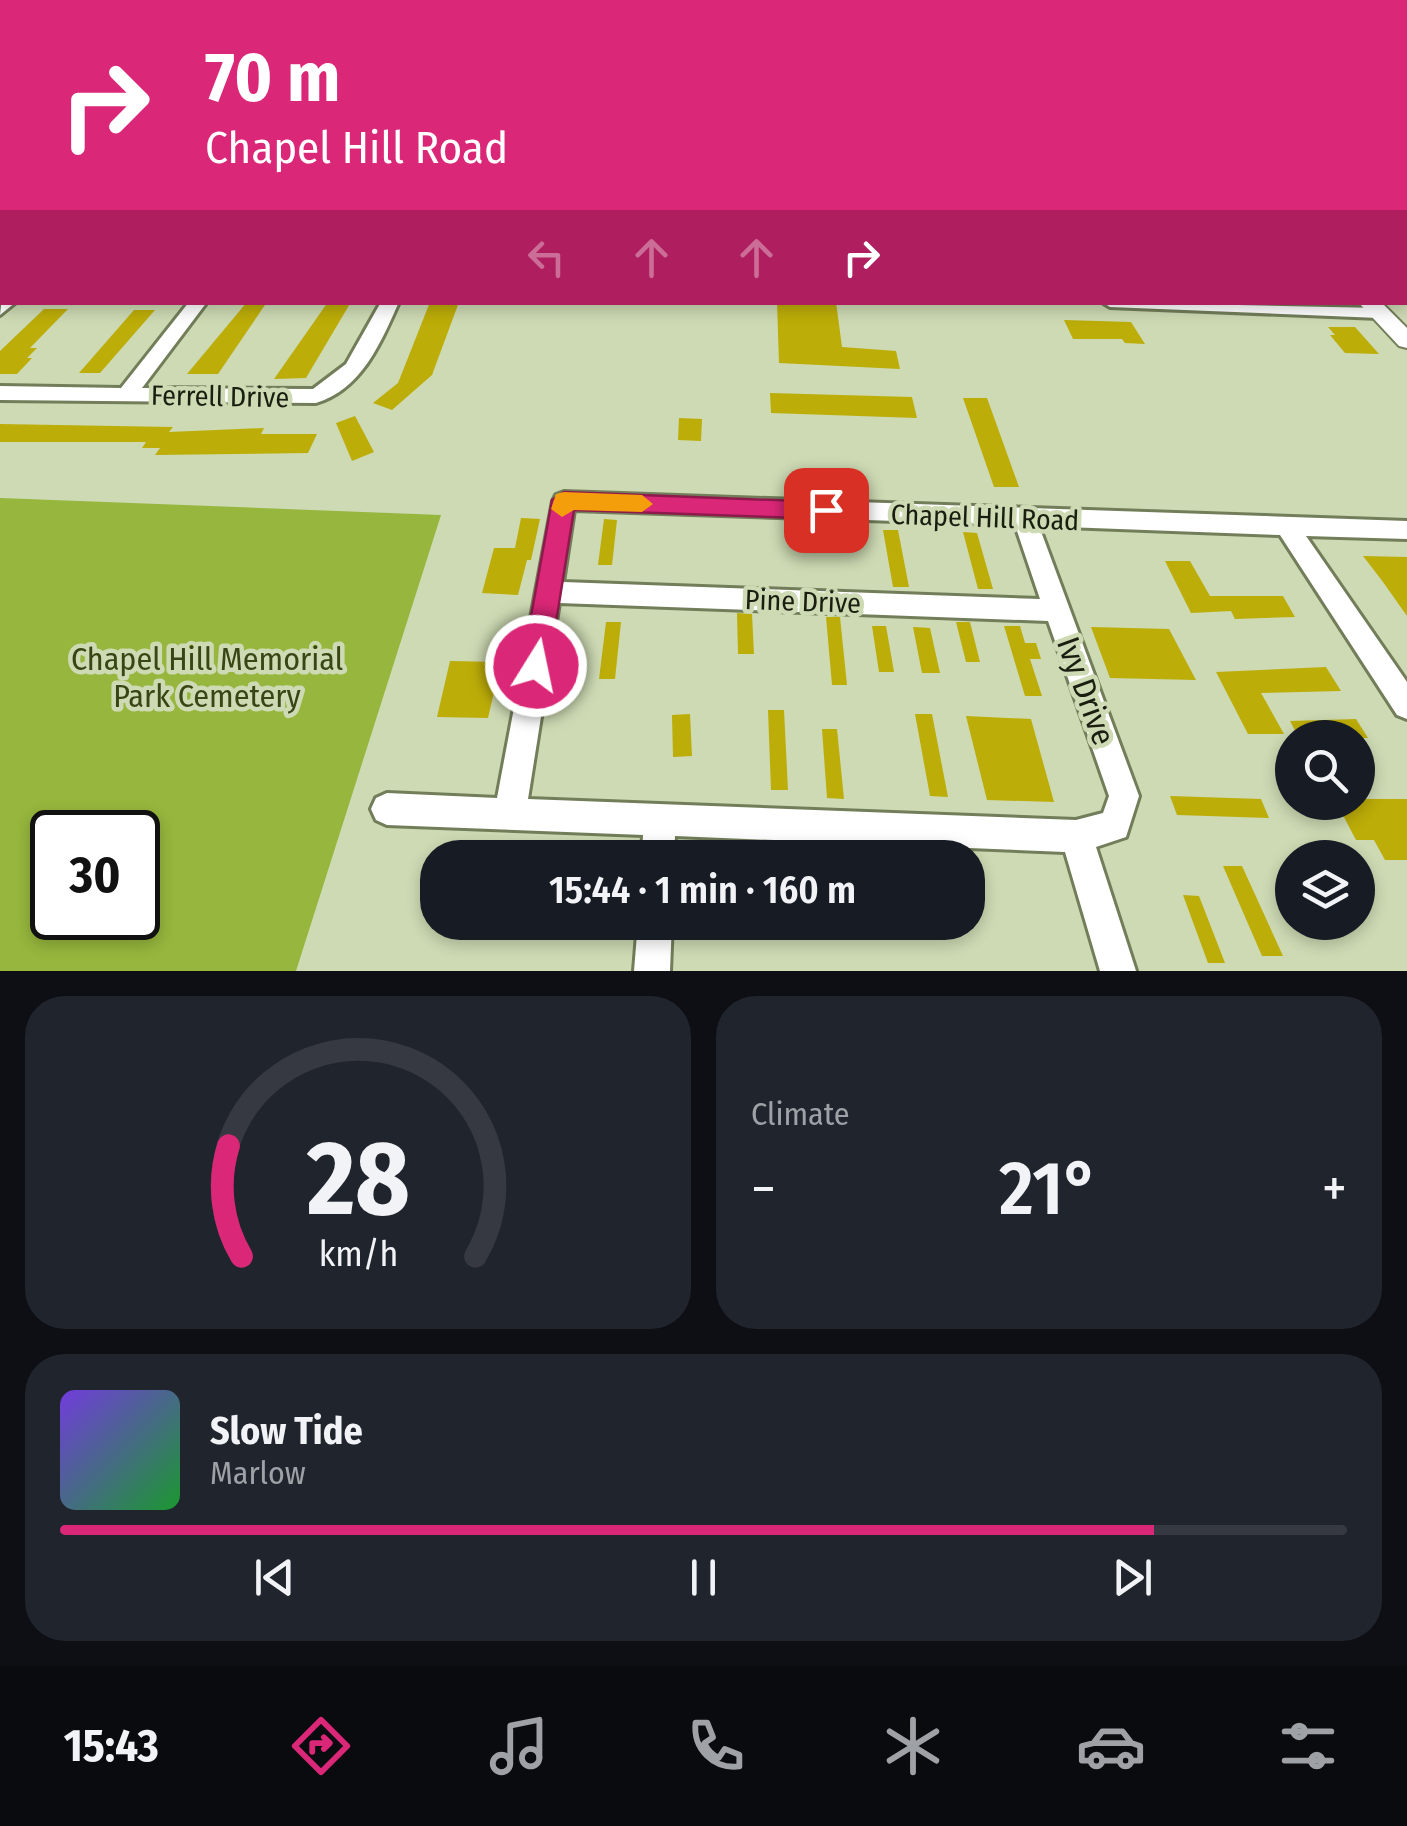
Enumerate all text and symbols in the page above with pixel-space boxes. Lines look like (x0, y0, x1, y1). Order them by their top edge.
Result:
text: 70 m (205, 36, 340, 120)
icon: right (40, 40, 170, 170)
text: Chapel Hill Road (205, 121, 508, 175)
icon: left (519, 230, 574, 285)
icon: ahead (624, 230, 679, 285)
icon: ahead (729, 230, 784, 285)
icon: right (834, 230, 889, 285)
street label: Ferrell Drive (151, 379, 289, 414)
pin (784, 468, 869, 553)
icon: arrive (799, 483, 854, 538)
street label: Chapel Hill Road (890, 498, 1080, 537)
street label: Pine Drive (744, 583, 862, 620)
position arrow (484, 614, 588, 718)
street label: Ivy Drive (1049, 632, 1123, 750)
park label: Chapel Hill Memorial Park Cemetery (71, 640, 343, 715)
map controls (1275, 720, 1375, 940)
button: search (1275, 720, 1375, 820)
speed limit sign: 30 (30, 810, 160, 940)
button: layers (1275, 840, 1375, 940)
text: 15:44 · 1 min · 160 m (549, 867, 856, 913)
text: Climate (751, 1095, 850, 1133)
text: 28 (305, 1117, 410, 1242)
text: 21° (999, 1144, 1099, 1234)
text: − (751, 1156, 776, 1222)
text: + (1322, 1156, 1347, 1222)
text: km/h (318, 1233, 398, 1275)
text: Slow Tide (210, 1408, 363, 1454)
text: Marlow (210, 1454, 306, 1492)
icon: previous (247, 1550, 302, 1605)
icon: pause (676, 1550, 731, 1605)
icon: next (1105, 1550, 1160, 1605)
icon: directions (286, 1711, 356, 1781)
icon: music (484, 1711, 554, 1781)
icon: phone (681, 1711, 751, 1781)
icon: climate (878, 1711, 948, 1781)
icon: car (1076, 1711, 1146, 1781)
icon: filters (1273, 1711, 1343, 1781)
text: 15:43 (64, 1719, 159, 1773)

